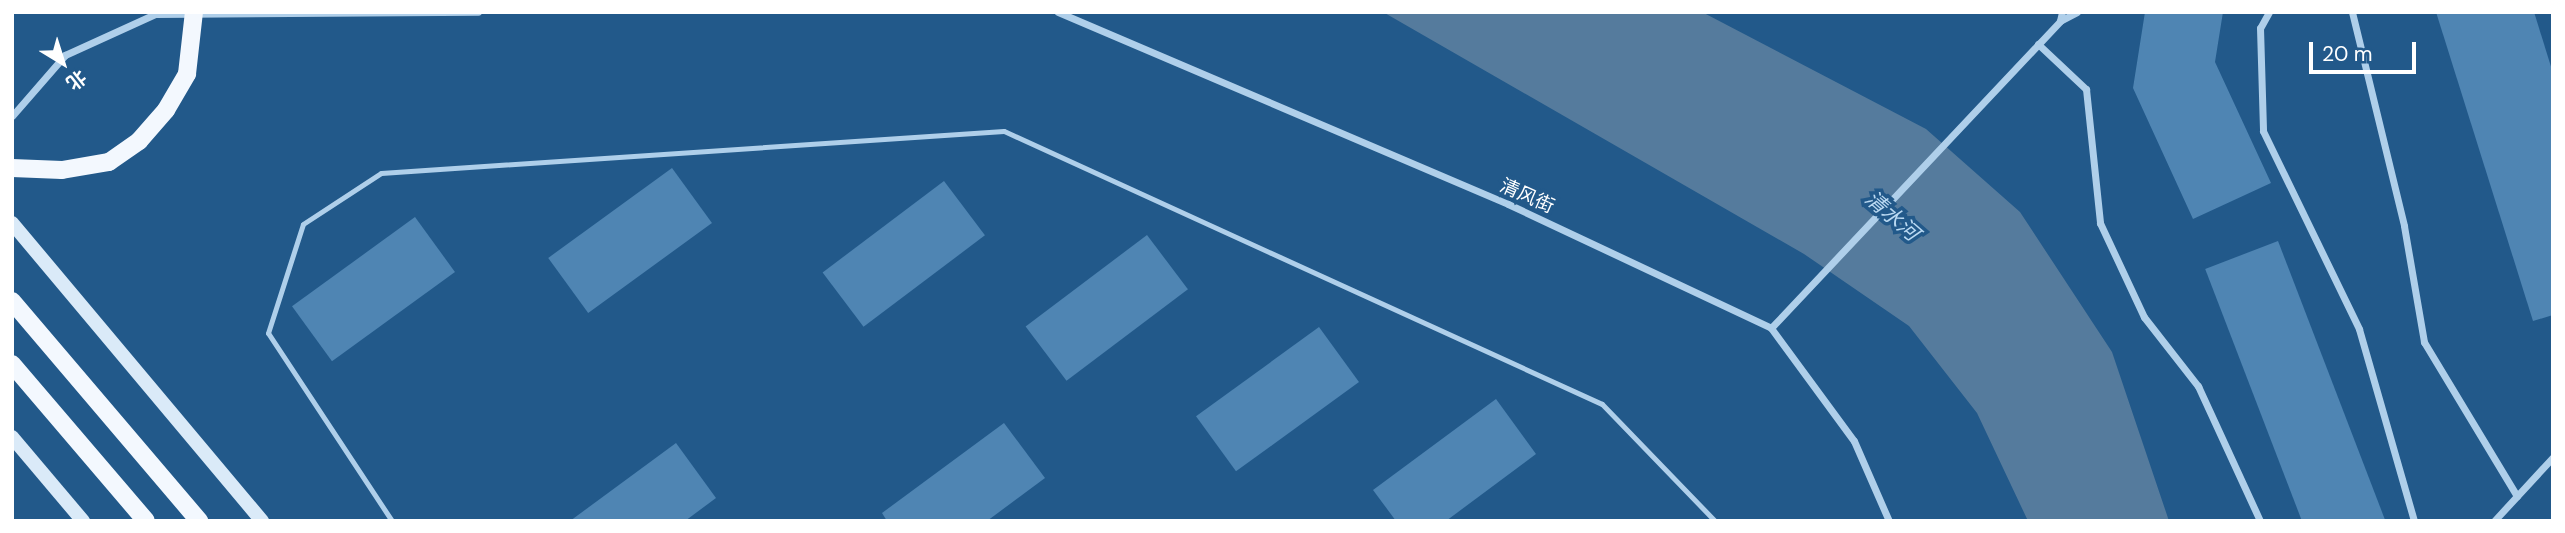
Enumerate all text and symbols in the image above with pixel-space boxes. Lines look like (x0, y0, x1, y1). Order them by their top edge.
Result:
north arrow (28, 28, 98, 98)
scale bar (2313, 28, 2420, 72)
text: 20 m (2322, 40, 2373, 68)
text: 北 (61, 64, 91, 96)
street label: 清风街 (1496, 174, 1558, 218)
water label: 清水河 (1860, 186, 1924, 246)

